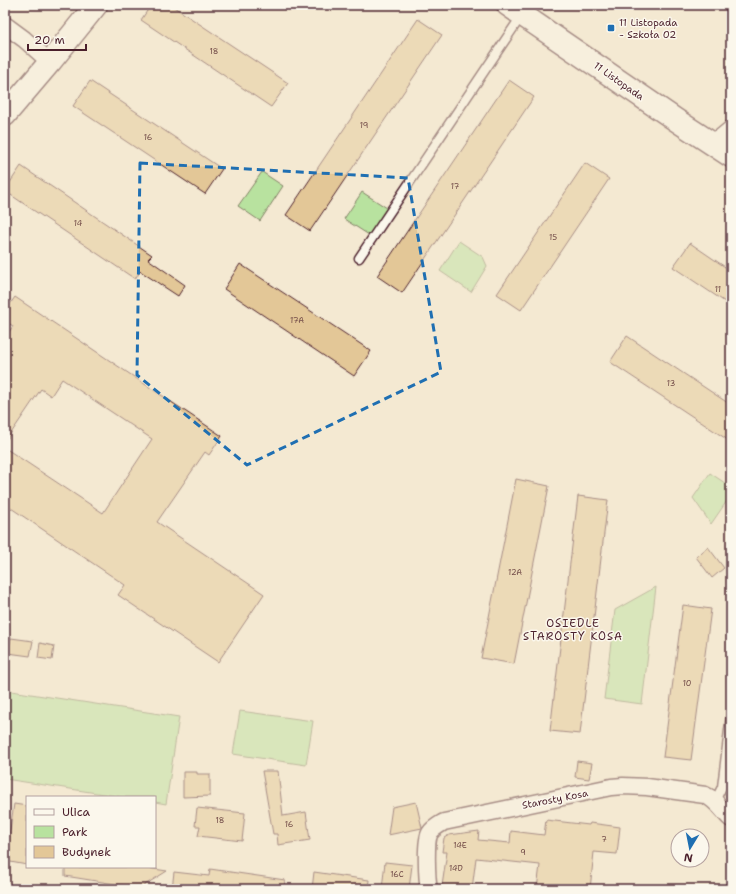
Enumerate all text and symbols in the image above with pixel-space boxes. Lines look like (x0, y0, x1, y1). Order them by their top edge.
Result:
place label: 11 Listopada - Szkoła 02 (619, 16, 678, 41)
marker: 11 Listopada - Szkoła 02 (606, 23, 616, 33)
scale bar (28, 26, 86, 52)
text: 20 m (34, 32, 65, 48)
house number: 18 (210, 46, 218, 57)
street label: 11 Listopada (591, 59, 647, 104)
house number: 19 (360, 120, 368, 131)
house number: 16 (144, 132, 153, 143)
house number: 17 (451, 181, 460, 192)
house number: 14 (74, 218, 83, 229)
house number: 15 (549, 232, 557, 243)
house number: 11 (715, 284, 721, 295)
house number: 17A (290, 315, 304, 326)
house number: 13 (667, 378, 675, 389)
house number: 12A (508, 567, 522, 578)
district label: OSIEDLE STAROSTY KOSA (523, 616, 623, 644)
house number: 10 (683, 678, 691, 689)
street label: Starosty Kosa (521, 786, 590, 812)
legend (26, 796, 156, 868)
text: Ulica (62, 804, 91, 820)
house number: 18 (216, 815, 224, 826)
house number: 16 (285, 819, 294, 830)
text: Park (62, 824, 88, 840)
north arrow (670, 828, 710, 868)
house number: 7 (601, 834, 607, 845)
house number: 14E (453, 840, 467, 851)
text: Budynek (62, 844, 111, 860)
house number: 9 (520, 847, 526, 858)
text: N (682, 849, 694, 865)
house number: 14D (449, 863, 463, 874)
house number: 16C (390, 869, 404, 880)

